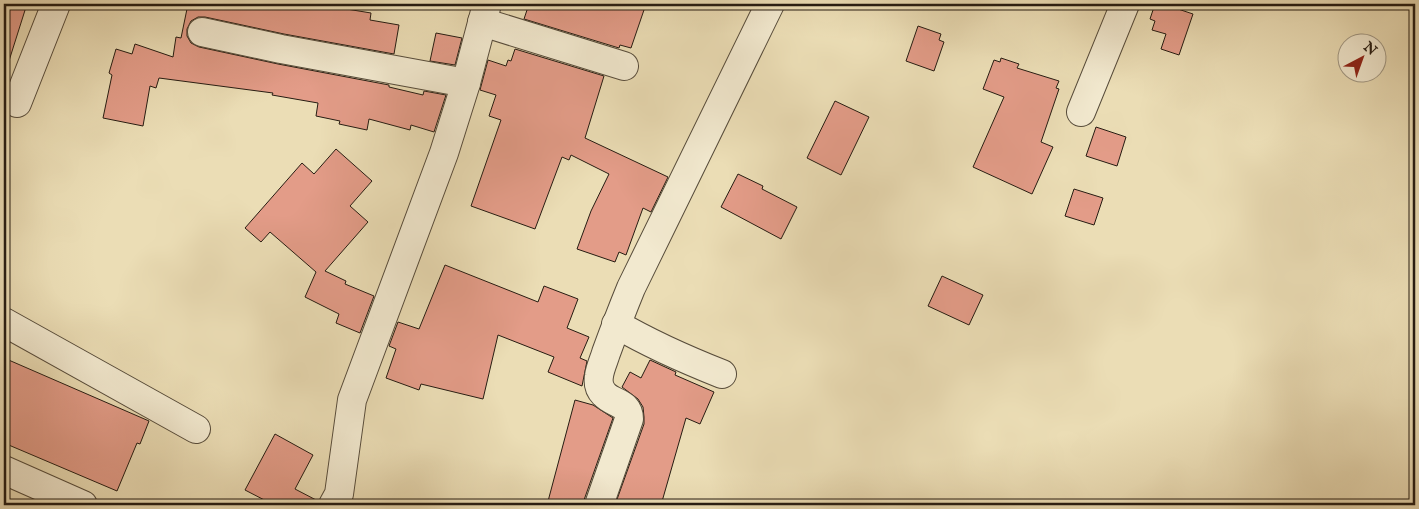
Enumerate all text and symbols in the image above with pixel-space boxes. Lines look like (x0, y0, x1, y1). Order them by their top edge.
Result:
north arrow (1336, 32, 1386, 82)
text: N (1359, 38, 1380, 60)

